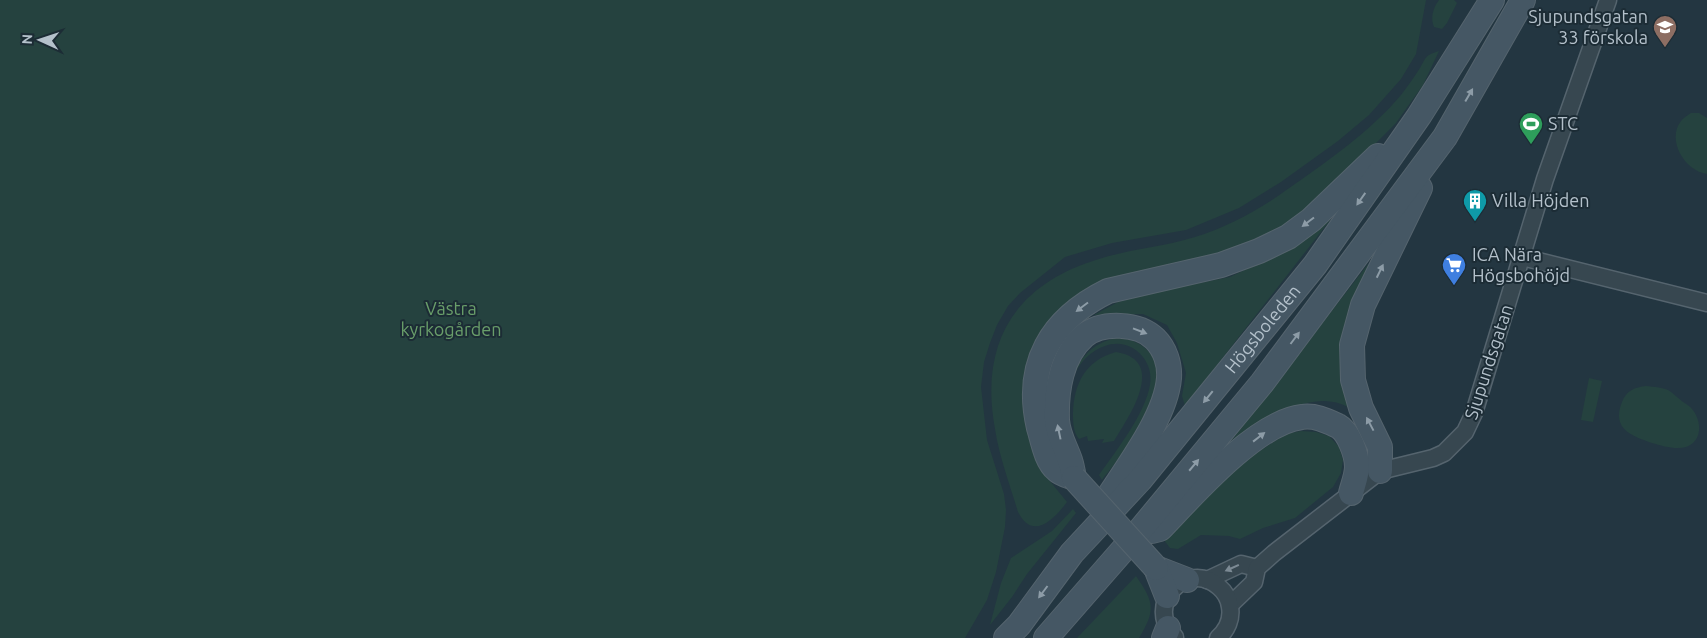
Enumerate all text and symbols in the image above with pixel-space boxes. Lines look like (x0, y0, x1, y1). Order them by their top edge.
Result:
place label: Sjupundsgatan 33 förskola (1528, 6, 1648, 47)
school or university icon: Sjupundsgatan 33 förskola (1652, 14, 1678, 48)
north arrow (15, 15, 65, 65)
text: N (19, 34, 35, 45)
one-way arrow (1465, 87, 1473, 102)
sports icon: STC (1518, 111, 1544, 145)
place label: STC (1548, 113, 1578, 133)
building icon: Villa Höjden (1462, 188, 1488, 222)
place label: Villa Höjden (1492, 190, 1589, 210)
one-way arrow (1356, 193, 1366, 206)
one-way arrow (1301, 217, 1314, 228)
place label: ICA Nära Högsbohöjd (1472, 244, 1570, 285)
supermarket icon: ICA Nära Högsbohöjd (1441, 252, 1467, 286)
one-way arrow (1376, 263, 1384, 278)
street label: Högsboleden (1220, 280, 1304, 377)
park label: Västra kyrkogården (400, 298, 502, 339)
one-way arrow (1076, 301, 1089, 312)
street label: Sjupundsgatan (1460, 302, 1516, 422)
one-way arrow (1133, 327, 1148, 335)
one-way arrow (1290, 332, 1300, 345)
one-way arrow (1203, 391, 1214, 404)
one-way arrow (1366, 417, 1374, 432)
one-way arrow (1055, 424, 1063, 440)
one-way arrow (1252, 431, 1265, 442)
one-way arrow (1188, 459, 1199, 472)
one-way arrow (1225, 565, 1239, 573)
one-way arrow (1038, 585, 1048, 599)

